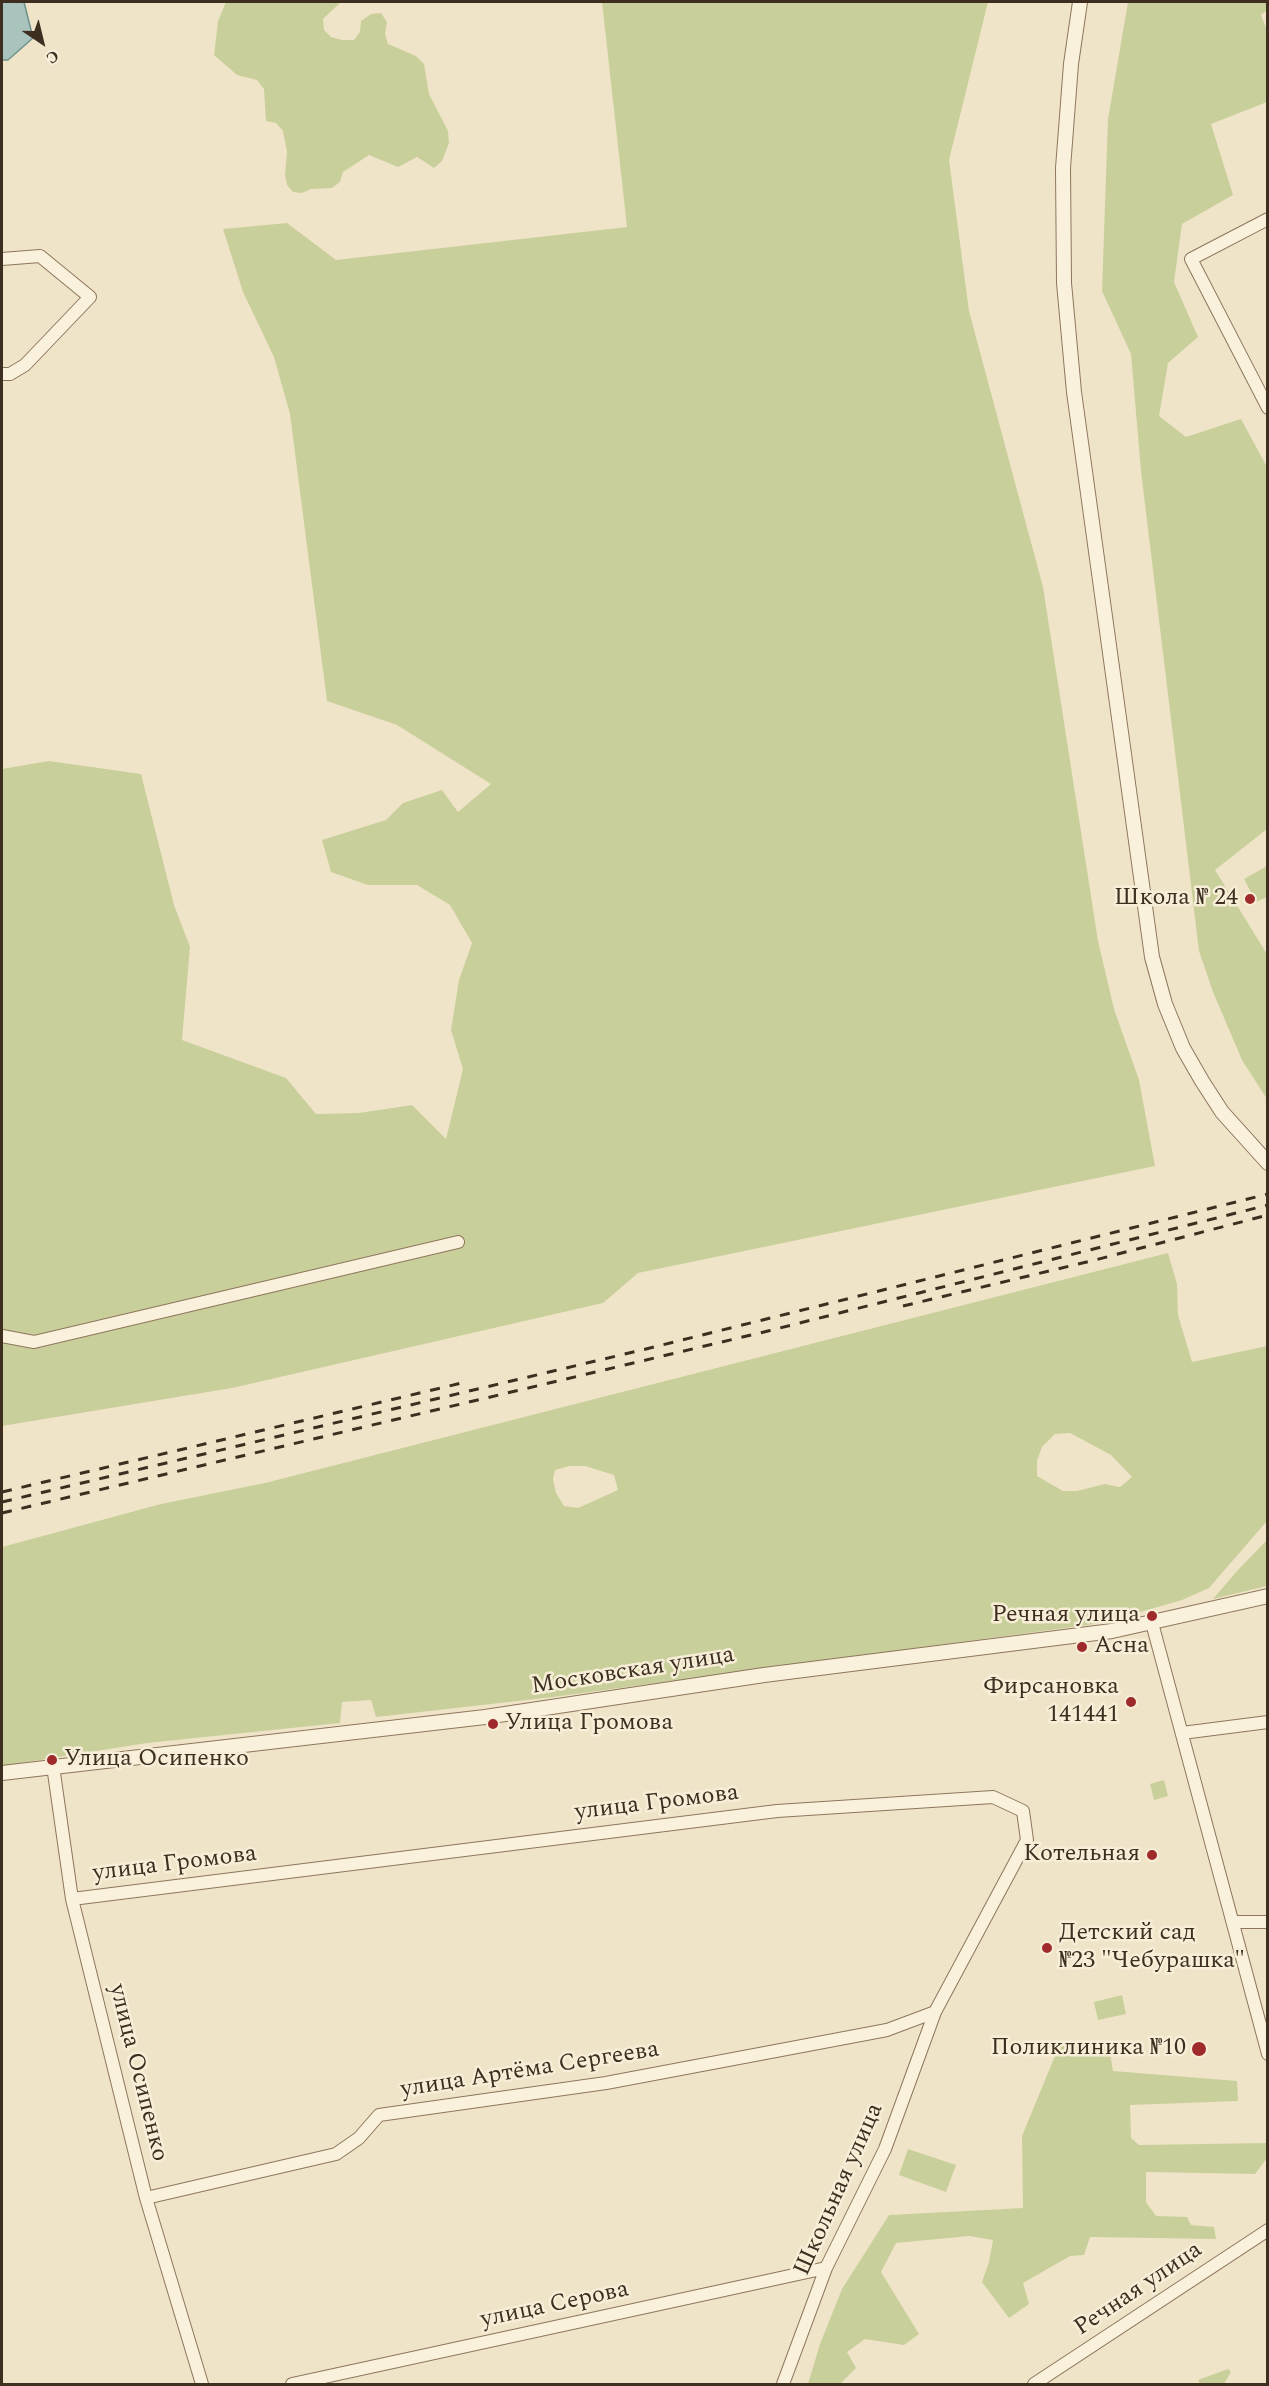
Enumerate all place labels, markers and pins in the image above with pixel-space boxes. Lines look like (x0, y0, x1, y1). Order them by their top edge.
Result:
place label: Школа № 24 (1114, 885, 1238, 913)
marker: Школа № 24 (1243, 892, 1257, 906)
place label: Речная улица (992, 1602, 1140, 1630)
marker: Речная улица (1145, 1609, 1159, 1623)
place label: Асна (1094, 1633, 1149, 1661)
marker: Асна (1075, 1640, 1089, 1654)
place label: Фирсановка 141441 (984, 1674, 1119, 1730)
marker: Фирсановка 141441 (1124, 1695, 1138, 1709)
place label: Улица Громова (505, 1710, 673, 1738)
marker: Улица Громова (486, 1717, 500, 1731)
place label: Улица Осипенко (64, 1746, 249, 1774)
marker: Улица Осипенко (45, 1753, 59, 1767)
place label: Котельная (1023, 1841, 1140, 1869)
marker: Котельная (1145, 1848, 1159, 1862)
place label: Детский сад №23 "Чебурашка" (1059, 1920, 1245, 1976)
marker: Детский сад №23 "Чебурашка" (1040, 1941, 1054, 1955)
place label: Поликлиника №10 (991, 2035, 1186, 2063)
marker: Поликлиника №10 (1190, 2040, 1208, 2058)

